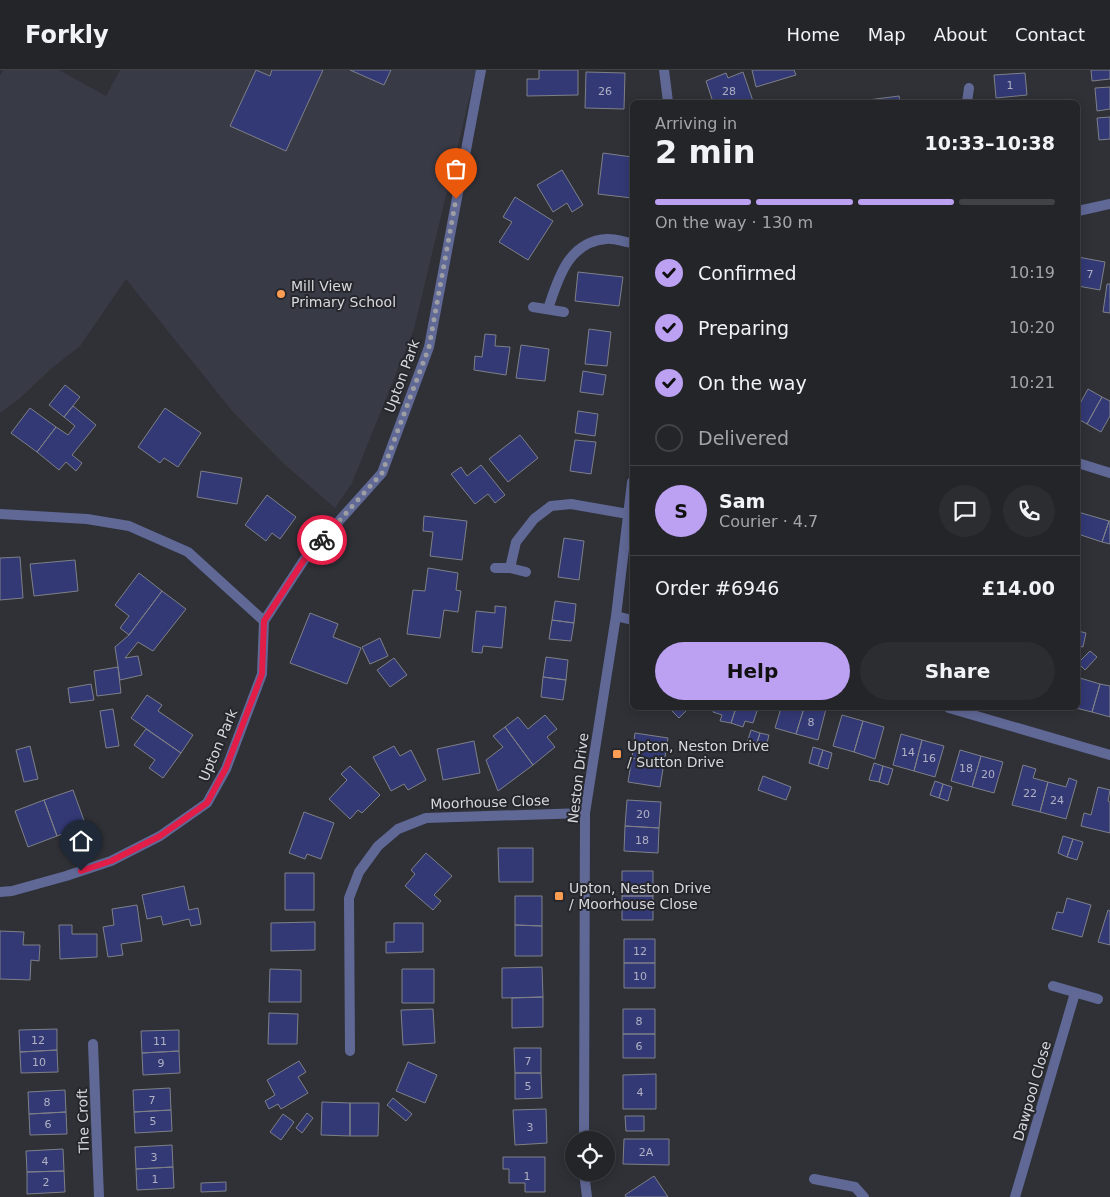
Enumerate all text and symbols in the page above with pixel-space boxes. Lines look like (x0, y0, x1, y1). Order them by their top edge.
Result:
text: Forkly (25, 21, 109, 49)
text: Home (787, 24, 840, 45)
text: Map (868, 24, 906, 45)
text: About (934, 24, 987, 45)
text: Contact (1015, 24, 1085, 45)
house number: 1 (1007, 79, 1014, 92)
house number: 26 (598, 85, 612, 98)
house number: 28 (722, 85, 736, 98)
text: Arriving in (655, 114, 737, 133)
text: 10:33–10:38 (925, 132, 1055, 154)
text: 2 min (655, 133, 756, 171)
pin (435, 148, 477, 199)
icon: bag (442, 155, 470, 183)
text: On the way · 130 m (655, 213, 813, 232)
icon: check (655, 259, 683, 287)
text: Confirmed (698, 262, 797, 284)
text: 10:19 (1009, 263, 1055, 282)
house number: 7 (1087, 268, 1094, 281)
place label: Mill View Primary School (291, 278, 396, 310)
marker: Mill View Primary School (275, 288, 287, 300)
icon: check (655, 314, 683, 342)
text: Preparing (698, 317, 789, 339)
text: 10:20 (1009, 318, 1055, 337)
street label: Upton Park (381, 336, 423, 415)
icon: check (655, 369, 683, 397)
text: On the way (698, 372, 807, 394)
text: 10:21 (1009, 373, 1055, 392)
text: Delivered (698, 427, 789, 449)
button: chat (939, 485, 991, 537)
button: phone (1003, 485, 1055, 537)
text: Sam (719, 490, 765, 512)
text: S (674, 500, 688, 522)
text: Courier · 4.7 (719, 512, 818, 531)
courier (297, 515, 347, 565)
icon: bike (308, 526, 336, 554)
text: Order #6946 (655, 577, 779, 599)
text: £14.00 (982, 577, 1055, 599)
button: Help (655, 642, 850, 700)
button: Share (860, 642, 1055, 700)
street label: Upton Park (196, 706, 241, 783)
house number: 8 (808, 716, 815, 729)
street label: Neston Drive (565, 732, 591, 824)
place label: Upton, Neston Drive / Sutton Drive (627, 738, 769, 770)
house number: 14 (901, 746, 915, 759)
marker: Upton, Neston Drive / Sutton Drive (611, 748, 623, 760)
house number: 16 (922, 752, 936, 765)
house number: 18 (959, 762, 973, 775)
house number: 20 (981, 768, 995, 781)
house number: 22 (1023, 787, 1037, 800)
street label: Moorhouse Close (430, 792, 550, 812)
house number: 24 (1050, 794, 1064, 807)
house number: 20 (636, 808, 650, 821)
pin (60, 820, 102, 871)
icon: home (67, 827, 95, 855)
house number: 18 (635, 834, 649, 847)
place label: Upton, Neston Drive / Moorhouse Close (569, 880, 711, 912)
marker: Upton, Neston Drive / Moorhouse Close (553, 890, 565, 902)
house number: 12 (633, 945, 647, 958)
house number: 10 (633, 970, 647, 983)
house number: 8 (636, 1015, 643, 1028)
house number: 12 (31, 1034, 45, 1047)
house number: 11 (153, 1035, 167, 1048)
street label: Dawpool Close (1010, 1039, 1054, 1143)
house number: 6 (636, 1040, 643, 1053)
house number: 7 (525, 1055, 532, 1068)
house number: 10 (32, 1056, 46, 1069)
house number: 9 (158, 1057, 165, 1070)
house number: 5 (525, 1080, 532, 1093)
house number: 4 (637, 1086, 644, 1099)
street label: The Croft (74, 1088, 92, 1154)
house number: 7 (149, 1094, 156, 1107)
house number: 8 (44, 1096, 51, 1109)
house number: 5 (150, 1115, 157, 1128)
house number: 6 (45, 1118, 52, 1131)
house number: 3 (527, 1121, 534, 1134)
map controls (565, 1131, 615, 1181)
button: locate (565, 1131, 615, 1181)
house number: 2A (639, 1146, 654, 1159)
house number: 3 (151, 1151, 158, 1164)
house number: 4 (42, 1155, 49, 1168)
house number: 1 (524, 1170, 531, 1183)
house number: 1 (152, 1173, 159, 1186)
house number: 2 (43, 1176, 50, 1189)

